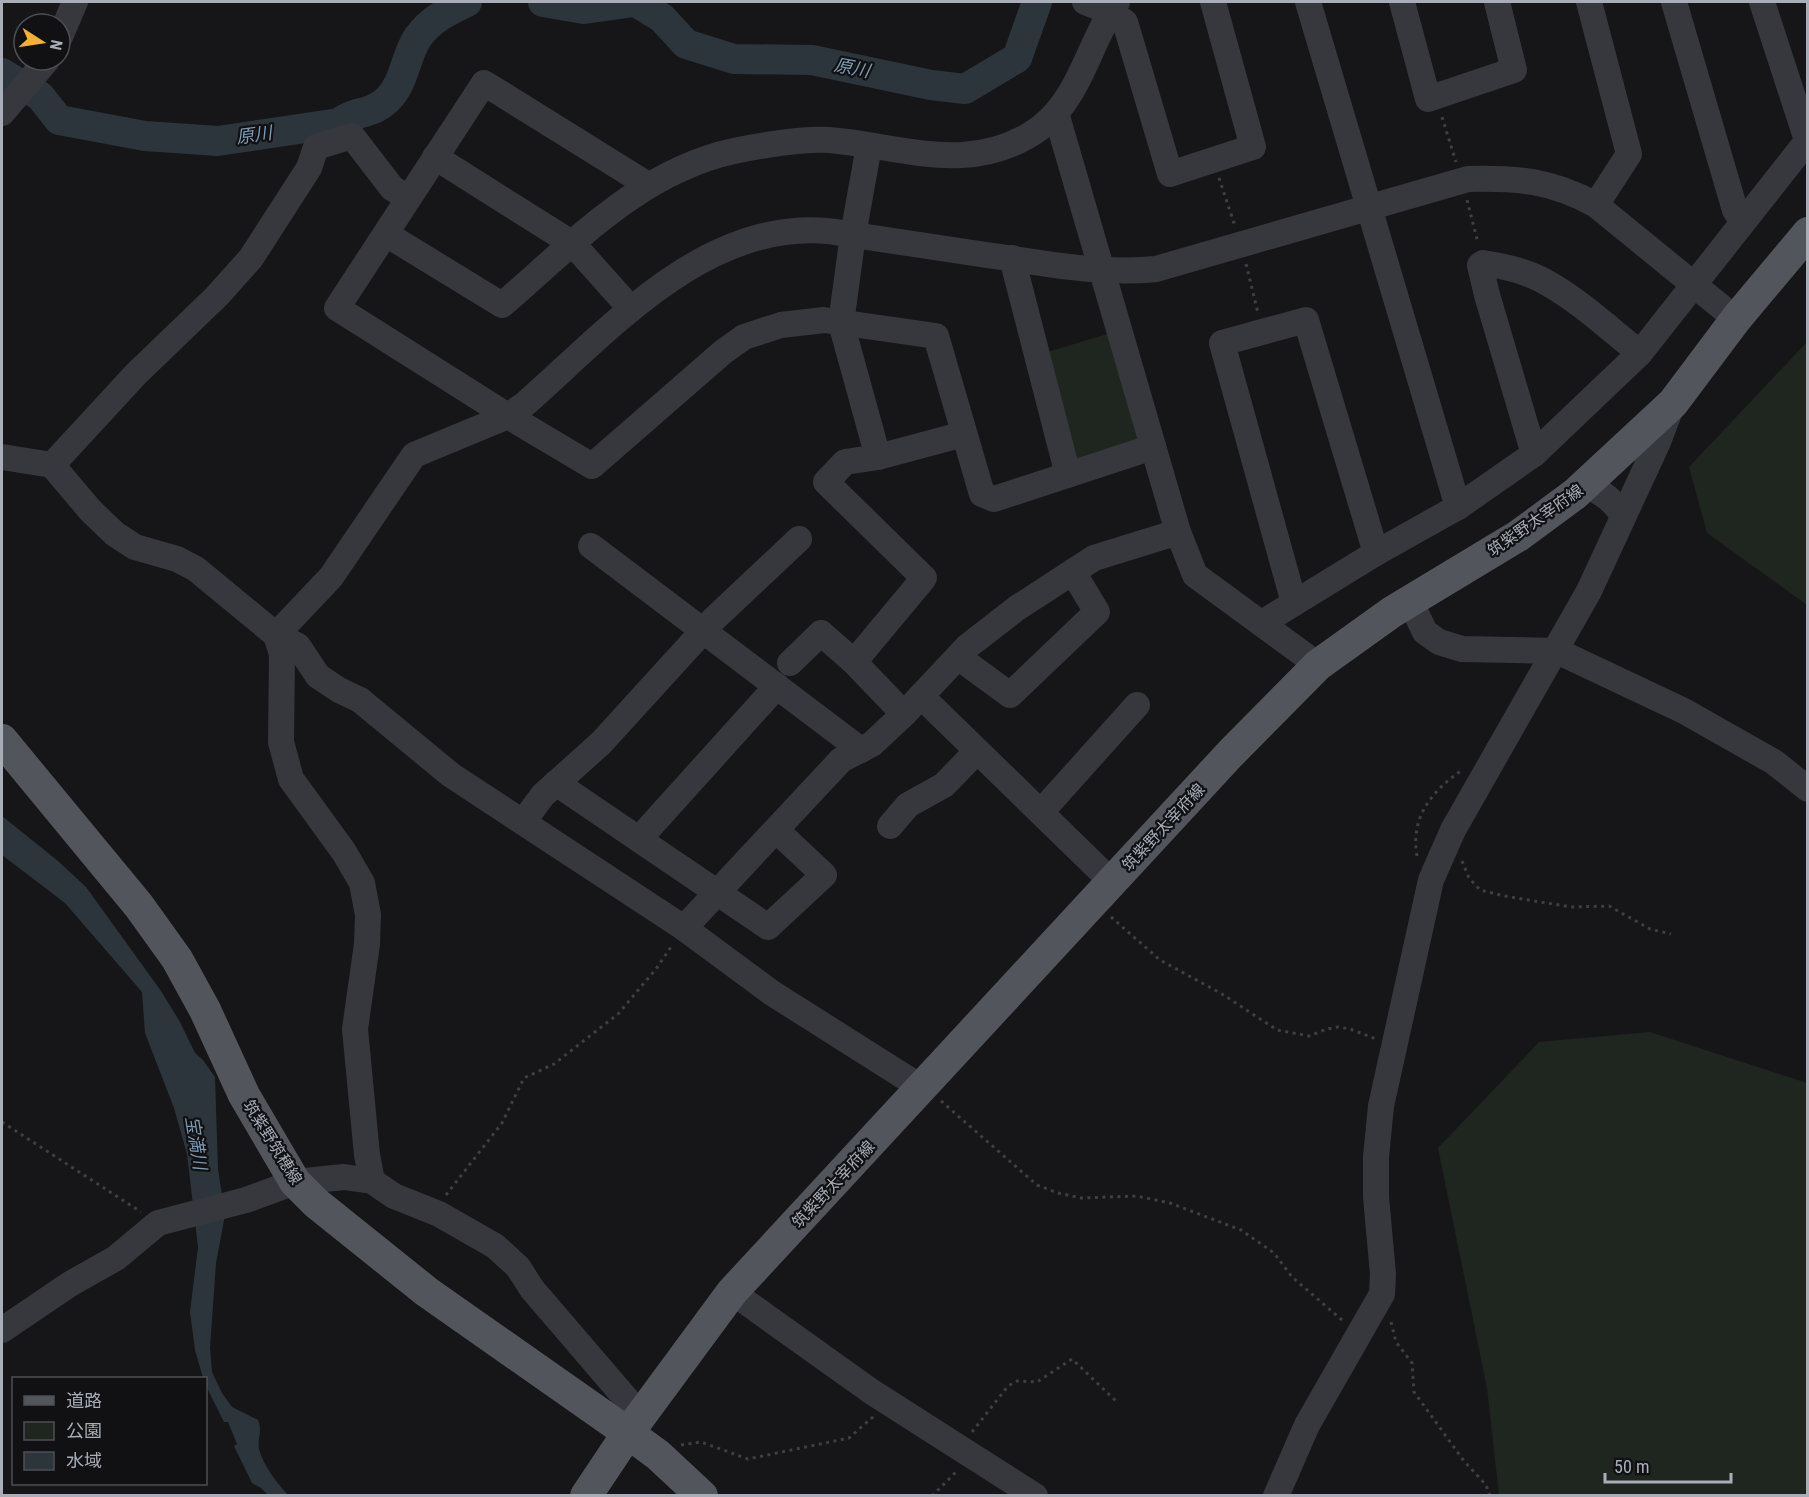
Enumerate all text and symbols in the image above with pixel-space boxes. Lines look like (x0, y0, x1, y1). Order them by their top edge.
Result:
north arrow (12, 12, 72, 72)
text: N (46, 38, 66, 52)
water label: 原川 (832, 54, 874, 82)
water label: 原川 (235, 121, 275, 147)
street label: 筑紫野太宰府線 (1484, 481, 1587, 560)
street label: 筑紫野太宰府線 (1118, 780, 1209, 875)
street label: 筑紫野筑穂線 (239, 1097, 306, 1188)
water label: 宝満川 (182, 1115, 211, 1173)
street label: 筑紫野太宰府線 (788, 1137, 879, 1232)
legend (12, 1377, 207, 1485)
text: 道路 (66, 1390, 102, 1411)
text: 公園 (66, 1420, 102, 1441)
scale bar (1605, 1446, 1731, 1484)
text: 水域 (66, 1450, 102, 1471)
text: 50 m (1614, 1456, 1649, 1477)

